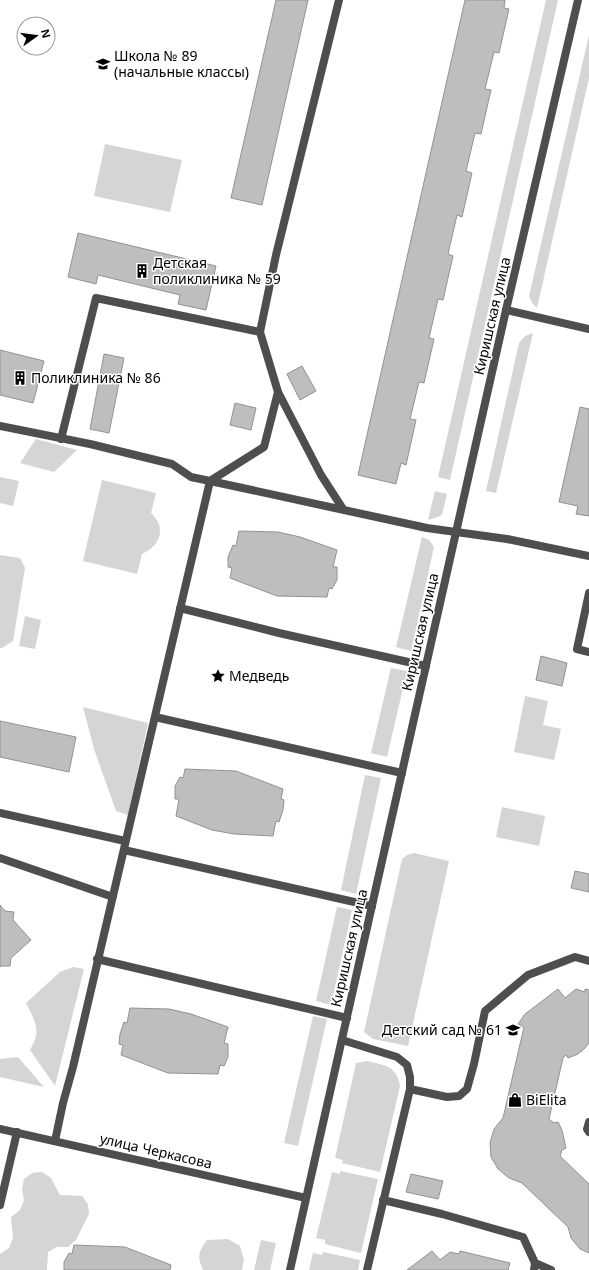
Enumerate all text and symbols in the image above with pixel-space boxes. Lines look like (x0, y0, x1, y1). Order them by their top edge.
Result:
north arrow (16, 16, 56, 56)
text: N (38, 27, 55, 40)
place label: Школа № 89 (начальные классы) (114, 46, 249, 81)
school or university icon: Школа № 89 (начальные классы) (95, 56, 111, 72)
place label: Детская поликлиника № 59 (153, 253, 281, 288)
street label: Киришская улица (469, 255, 514, 377)
building icon: Детская поликлиника № 59 (134, 263, 150, 279)
place label: Поликлиника № 86 (31, 368, 161, 387)
building icon: Поликлиника № 86 (12, 370, 28, 386)
street label: Киришская улица (397, 571, 442, 693)
place label: Медведь (229, 666, 289, 685)
place icon: Медведь (210, 668, 226, 684)
street label: Киришская улица (326, 887, 371, 1009)
place label: Детский сад № 61 (382, 1020, 502, 1039)
school or university icon: Детский сад № 61 (505, 1022, 521, 1038)
place label: BiElita (526, 1090, 567, 1109)
shop icon: BiElita (507, 1092, 523, 1108)
street label: улица Черкасова (98, 1128, 214, 1173)

